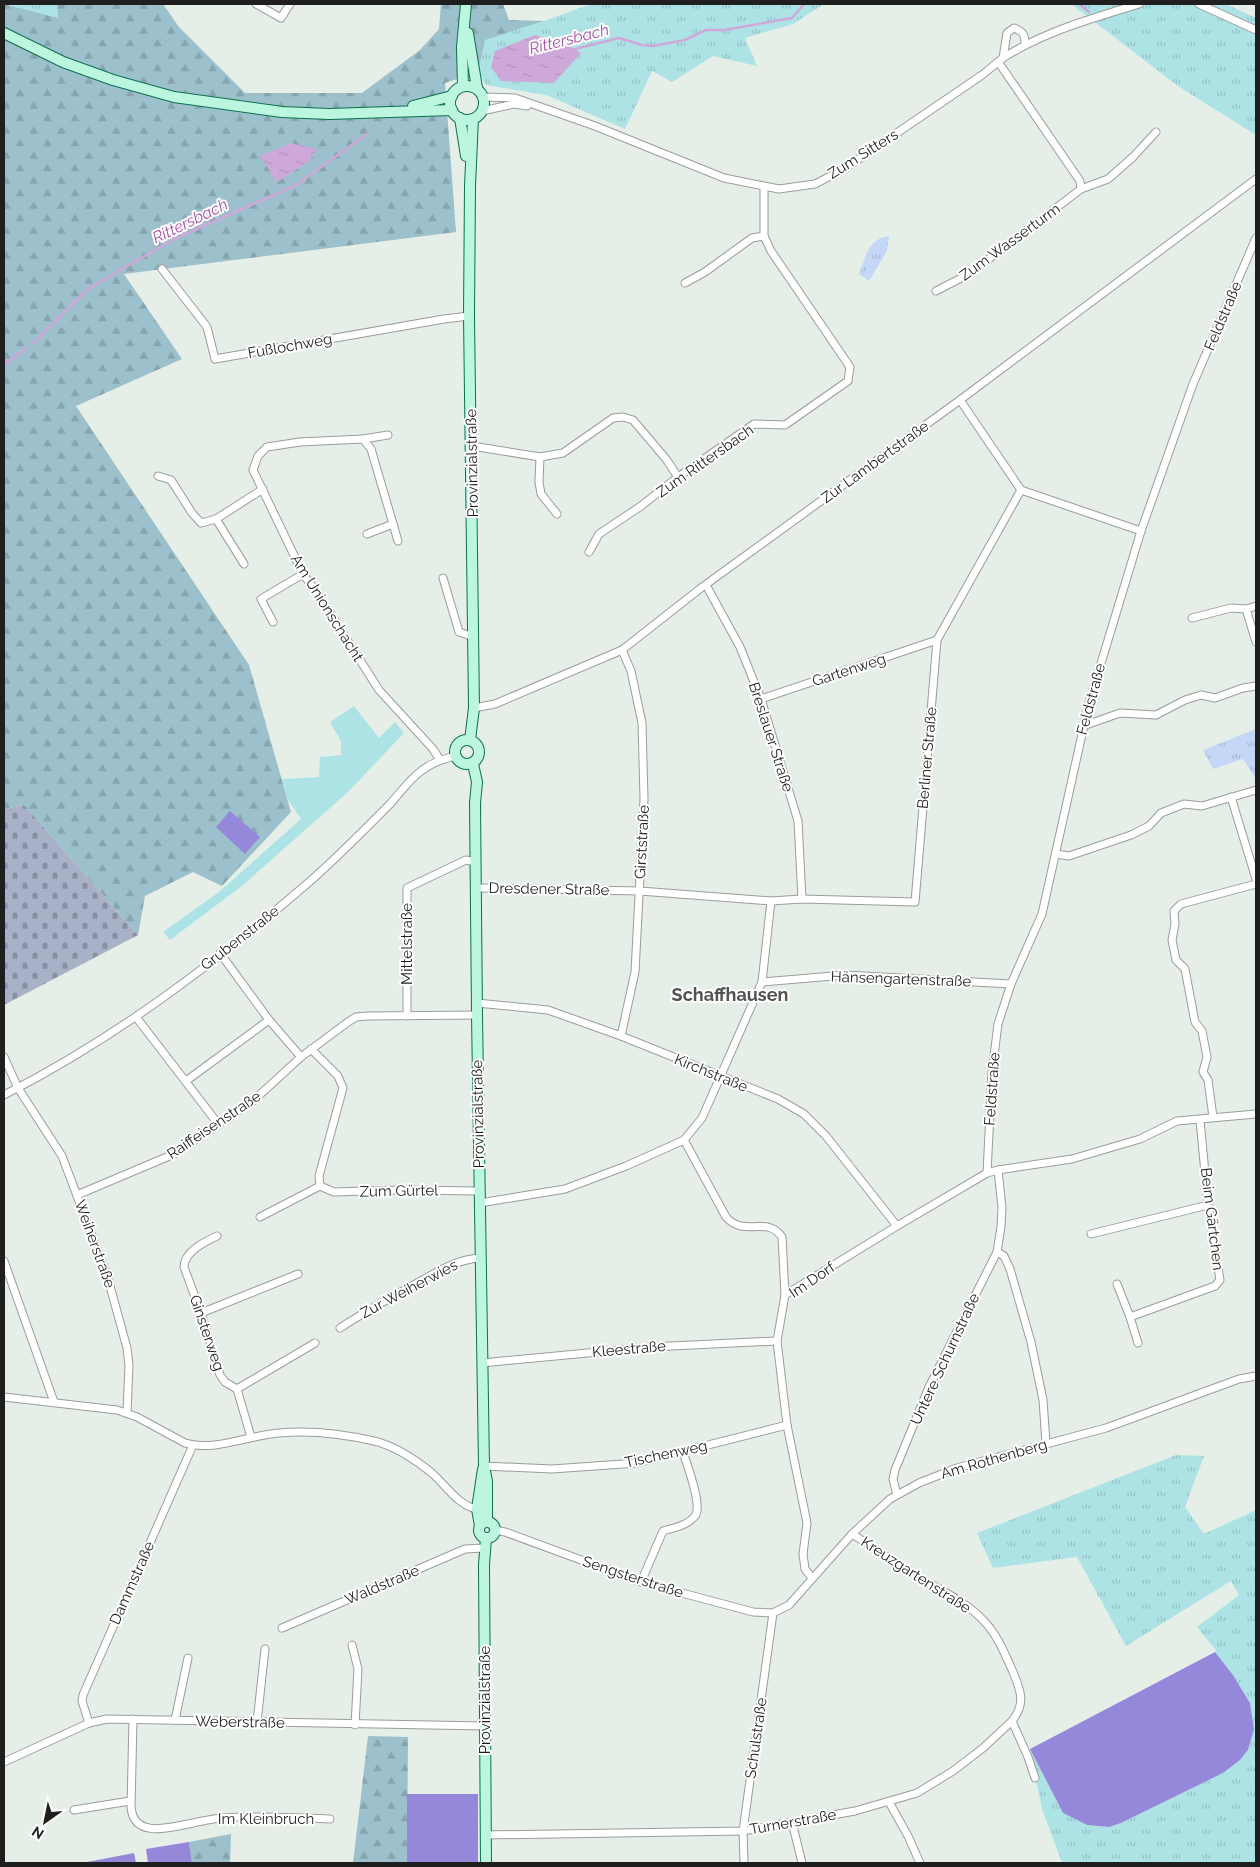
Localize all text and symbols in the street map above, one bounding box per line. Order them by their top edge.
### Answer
water label: Rittersbach [527,20,611,58]
street label: Zum Sitters [825,125,901,183]
water label: Rittersbach [149,195,231,247]
street label: Zum Wasserturm [956,199,1064,285]
street label: Feldstraße [1200,279,1246,353]
street label: Fußlochweg [246,330,334,362]
street label: Provinzialstraße [462,408,482,517]
street label: Zur Lambertstraße [818,417,932,507]
street label: Zum Rittersbach [653,421,757,501]
street label: Am Unionschacht [287,551,367,665]
street label: Gartenweg [810,650,888,690]
street label: Feldstraße [1073,661,1109,737]
street label: Breslauer Straße [745,680,797,794]
street label: Berliner Straße [914,706,940,810]
street label: Girststraße [631,804,653,880]
street label: Dresdener Straße [489,879,610,899]
street label: Grubenstraße [197,902,283,974]
street label: Mittelstraße [398,903,416,985]
street label: Hänsengartenstraße [830,968,972,990]
district label: Schaffhausen [672,984,788,1005]
street label: Kirchstraße [672,1050,751,1096]
street label: Feldstraße [980,1052,1004,1126]
street label: Provinzialstraße [468,1059,488,1168]
street label: Raiffeisenstraße [164,1087,264,1163]
street label: Beim Gärtchen [1197,1167,1227,1271]
street label: Zum Gürtel [360,1181,439,1201]
street label: Weiherstraße [71,1198,119,1291]
street label: Zur Weiherwies [357,1256,461,1322]
street label: Im Dorf [786,1258,839,1302]
street label: Untere Schurnstraße [907,1290,983,1428]
street label: Ginsterweg [186,1293,228,1373]
street label: Kleestraße [591,1337,667,1361]
street label: Am Rothenberg [939,1435,1049,1483]
street label: Tischenweg [623,1436,709,1472]
street label: Kreuzgartenstraße [858,1533,975,1617]
street label: Dammstraße [106,1538,158,1627]
street label: Sengsterstraße [580,1552,686,1602]
street label: Waldstraße [342,1561,422,1609]
street label: Provinzialstraße [476,1645,494,1754]
street label: Schulstraße [741,1696,771,1780]
street label: Weberstraße [195,1712,285,1732]
north arrow [20,1797,70,1847]
street label: Turnerstraße [748,1805,838,1838]
street label: Im Kleinbruch [218,1810,314,1828]
text: N [29,1823,47,1843]

